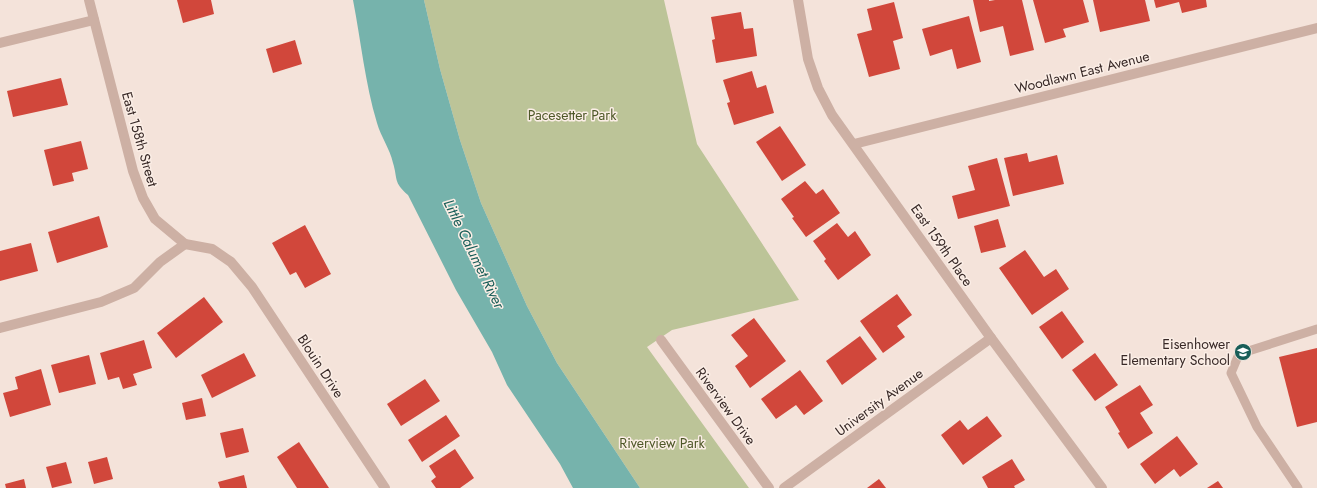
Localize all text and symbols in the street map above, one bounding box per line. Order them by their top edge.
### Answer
street label: Woodlawn East Avenue [1013,46,1151,98]
street label: East 158th Street [117,89,163,189]
park label: Pacesetter Park [528,105,617,125]
water label: Little Calumet River [438,196,510,313]
street label: East 159th Place [906,200,978,290]
street label: Blouin Drive [293,330,349,402]
place label: Eisenhower Elementary School [1120,334,1230,370]
school or university icon: Eisenhower Elementary School [1233,342,1253,362]
street label: Riverview Drive [691,363,761,449]
street label: University Avenue [831,363,927,441]
park label: Riverview Park [619,433,705,453]

